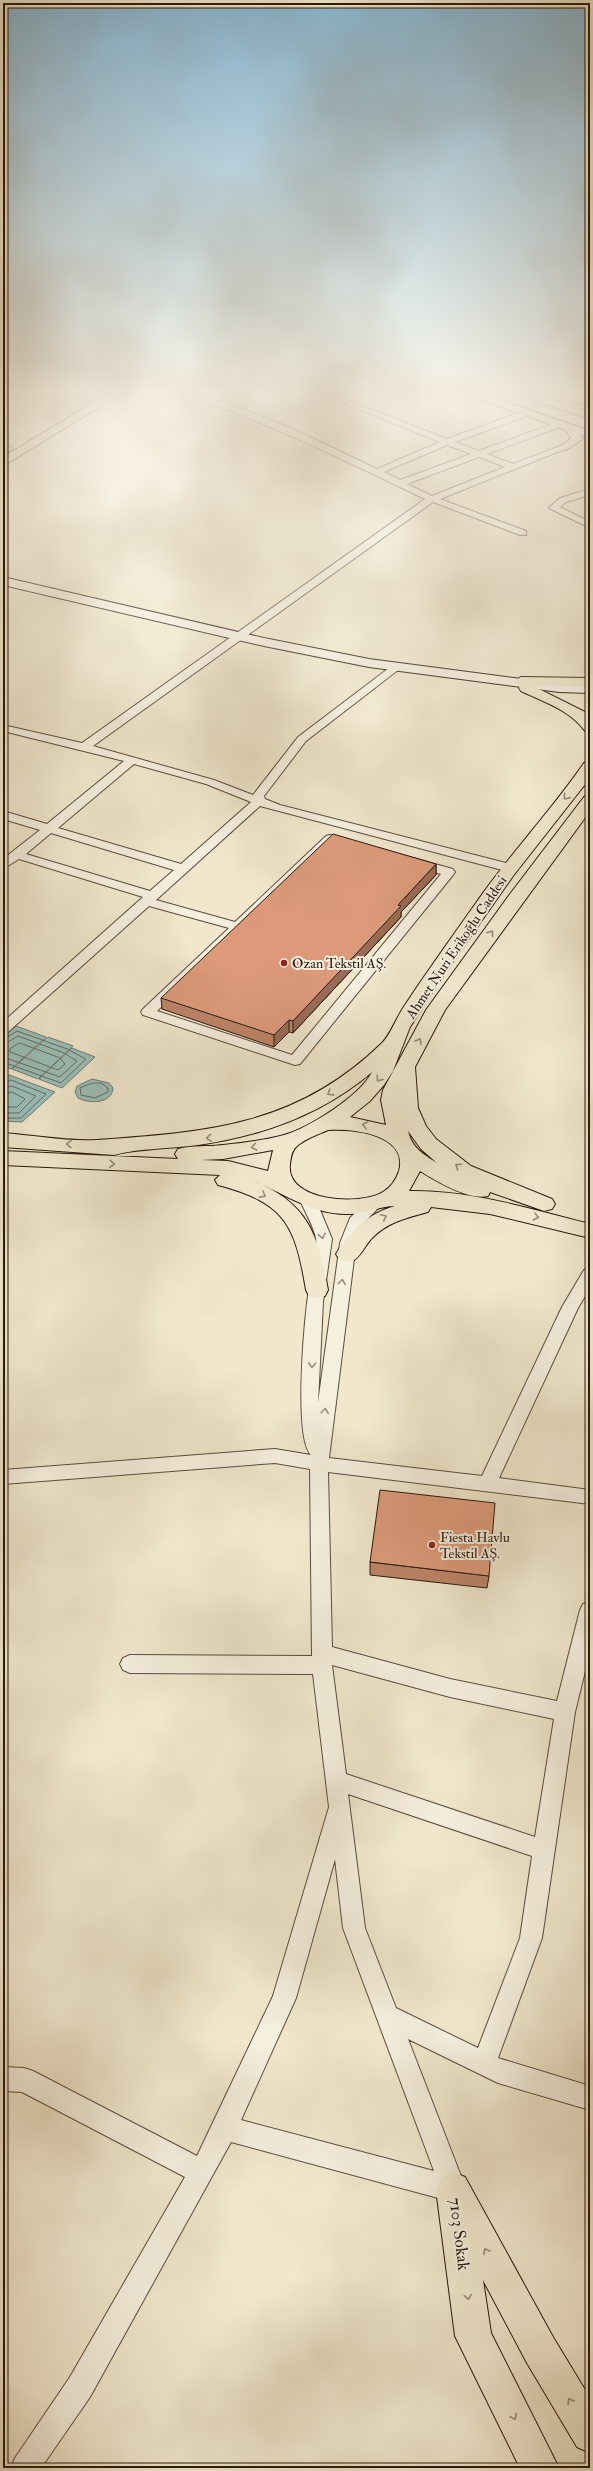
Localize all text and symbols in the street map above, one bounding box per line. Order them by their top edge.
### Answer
one-way arrow [564,793,571,800]
street label: Ahmet Nuri Erikoğlu Caddesi [402,872,511,1023]
one-way arrow [486,930,493,937]
place label: Ozan Tekstil AŞ. [292,955,386,972]
marker: Ozan Tekstil AŞ. [279,958,289,968]
one-way arrow [415,1038,422,1045]
one-way arrow [376,1075,384,1082]
one-way arrow [327,1089,334,1096]
one-way arrow [362,1122,368,1130]
one-way arrow [206,1133,212,1142]
one-way arrow [66,1140,72,1149]
one-way arrow [251,1142,257,1151]
one-way arrow [109,1159,115,1168]
one-way arrow [455,1164,462,1171]
one-way arrow [259,1190,266,1197]
one-way arrow [532,1213,539,1221]
one-way arrow [380,1214,388,1222]
one-way arrow [318,1233,326,1239]
one-way arrow [337,1279,346,1285]
one-way arrow [307,1362,316,1368]
one-way arrow [321,1408,330,1414]
place label: Fiesta Havlu Tekstil AŞ. [440,1529,510,1562]
marker: Fiesta Havlu Tekstil AŞ. [427,1540,437,1550]
street label: 7103 Sokak [445,2196,474,2272]
one-way arrow [484,2247,491,2255]
one-way arrow [463,2294,472,2300]
one-way arrow [568,2398,575,2405]
one-way arrow [509,2413,517,2420]

